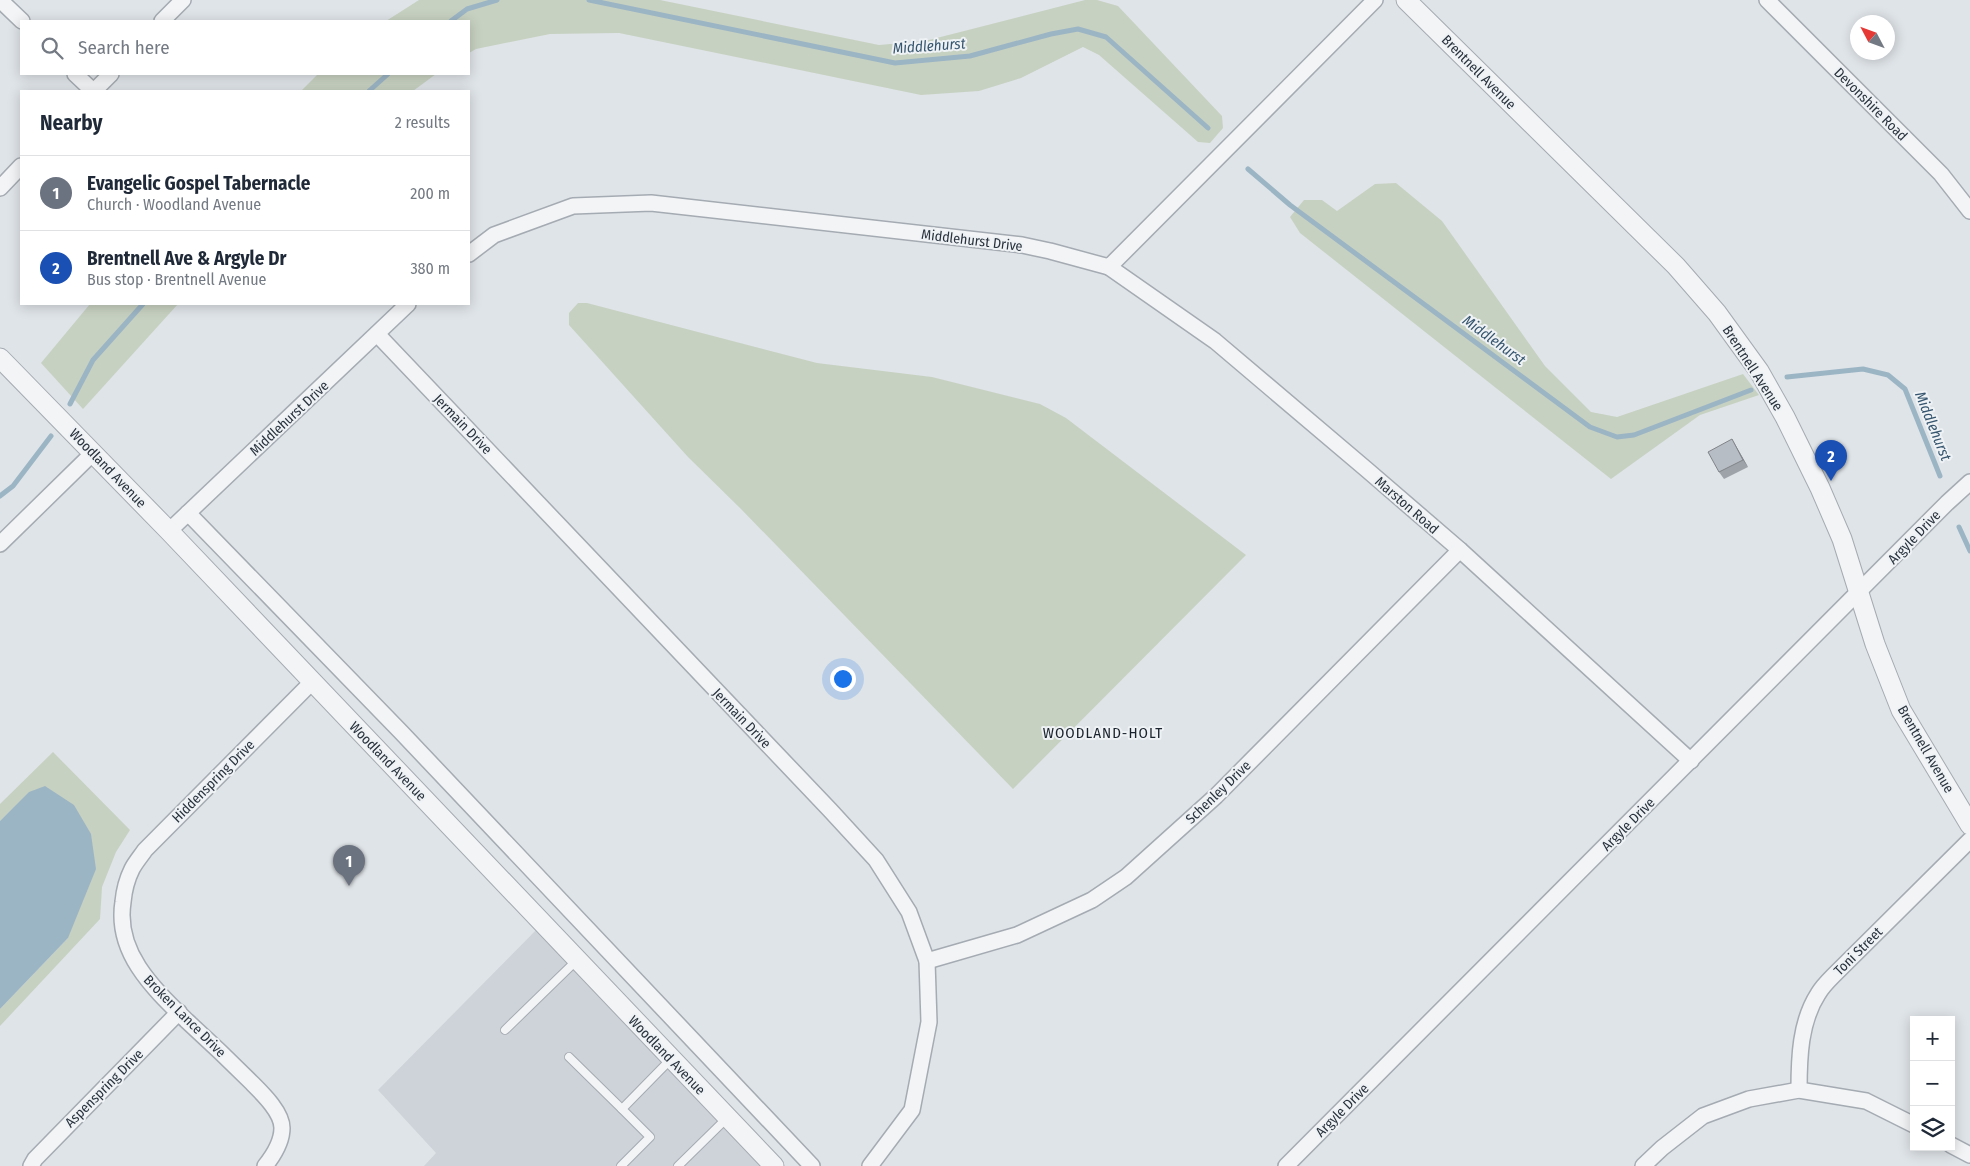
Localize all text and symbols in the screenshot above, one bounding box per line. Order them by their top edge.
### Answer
north arrow [1850,15,1895,60]
search box [20,20,470,75]
street label: Brentnell Avenue [1438,32,1519,113]
icon: search [38,34,66,62]
water label: Middlehurst [892,34,966,58]
text: Search here [78,36,170,59]
street label: Devonshire Road [1831,64,1911,144]
text: Nearby [40,110,102,136]
text: 2 results [395,113,450,132]
text: Evangelic Gospel Tabernacle [87,172,310,195]
text: 1 [53,184,59,203]
text: 200 m [410,184,450,203]
text: Church · Woodland Avenue [87,195,261,214]
street label: Middlehurst Drive [920,226,1024,255]
text: Brentnell Ave & Argyle Dr [87,247,287,270]
text: 2 [52,259,60,278]
text: 380 m [410,259,450,278]
text: Bus stop · Brentnell Avenue [87,270,266,289]
water label: Middlehurst [1459,311,1529,369]
street label: Brentnell Avenue [1719,323,1786,414]
street label: Middlehurst Drive [246,377,332,459]
water label: Middlehurst [1911,389,1955,463]
street label: Jermain Drive [430,391,496,458]
street label: Woodland Avenue [66,425,150,511]
pin: 2 [1815,440,1847,481]
street label: Marston Road [1371,473,1442,538]
street label: Argyle Drive [1885,507,1944,568]
your location [830,666,856,692]
street label: Jermain Drive [709,685,775,752]
street label: Brentnell Avenue [1894,703,1957,796]
street label: Woodland Avenue [346,718,430,804]
district label: WOODLAND-HOLT [1043,724,1163,742]
street label: Hiddenspring Drive [168,736,258,826]
street label: Schenley Drive [1182,757,1255,828]
street label: Argyle Drive [1598,794,1659,855]
pin: 1 [333,845,365,886]
street label: Toni Street [1831,923,1886,979]
street label: Broken Lance Drive [140,972,229,1061]
street label: Woodland Avenue [625,1012,709,1098]
map controls [1910,1016,1955,1151]
button: + [1910,1016,1955,1061]
street label: Aspenspring Drive [62,1046,147,1131]
button: − [1910,1061,1955,1106]
street label: Argyle Drive [1312,1080,1373,1141]
button: layers [1910,1106,1955,1151]

